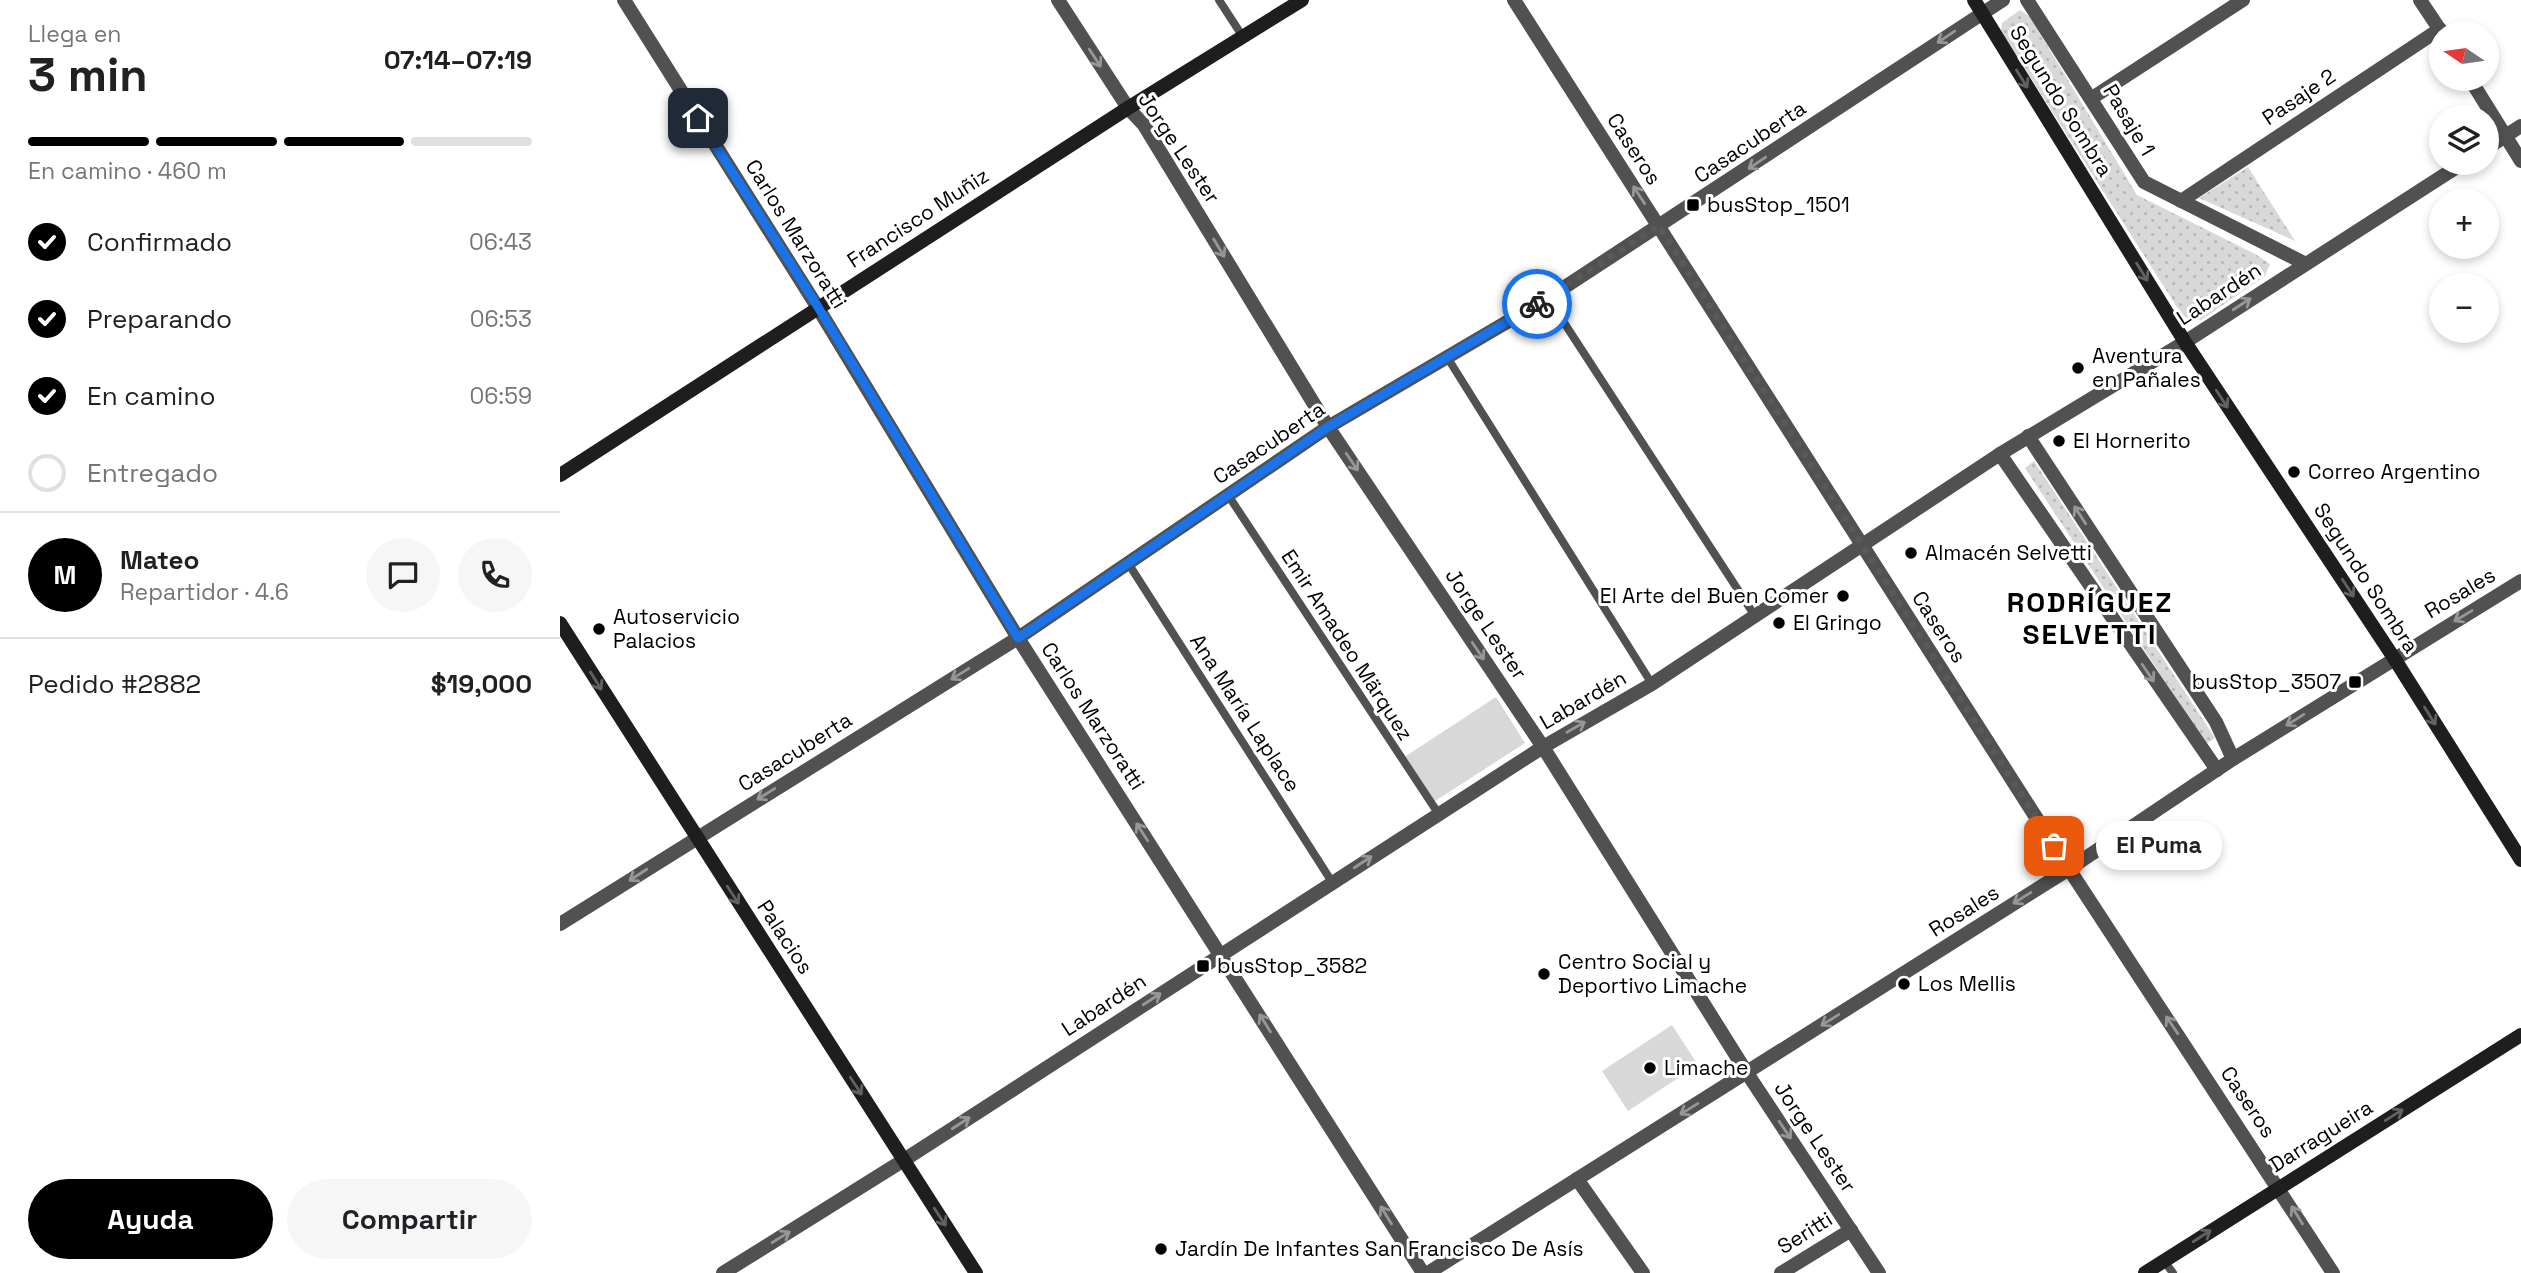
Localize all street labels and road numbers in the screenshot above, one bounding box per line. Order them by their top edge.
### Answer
street label: Segundo Sombra [2004,20,2119,181]
street label: Pasaje 2 [2257,62,2341,131]
street label: Pasaje 1 [2097,79,2161,161]
street label: Jorge Lester [1132,87,1226,208]
street label: Casacuberta [1689,94,1811,189]
street label: Caseros [1601,108,1668,190]
street label: Carlos Marzoratti [740,154,853,313]
street label: Francisco Muñiz [842,162,994,273]
street label: Labardén [2171,256,2266,331]
street label: Casacuberta [1208,395,1330,490]
street label: Segundo Sombra [2308,498,2425,658]
street label: Emir Amadeo Märquez [1275,544,1419,745]
street label: Rosales [2419,561,2500,624]
street label: Jorge Lester [1439,563,1533,684]
street label: Caseros [1906,586,1973,668]
street label: Ana María Laplace [1184,628,1307,797]
street label: Carlos Marzoratti [1036,637,1151,795]
street label: Labardén [1535,664,1631,735]
street label: Casacuberta [733,706,857,797]
street label: Rosales [1924,878,2004,943]
street label: Palacios [751,895,819,979]
street label: Labardén [1056,967,1151,1042]
street label: Caseros [2215,1061,2282,1143]
street label: Jorge Lester [1768,1076,1862,1197]
street label: Darragueira [2264,1093,2377,1178]
street label: Seritti [1772,1205,1837,1260]

